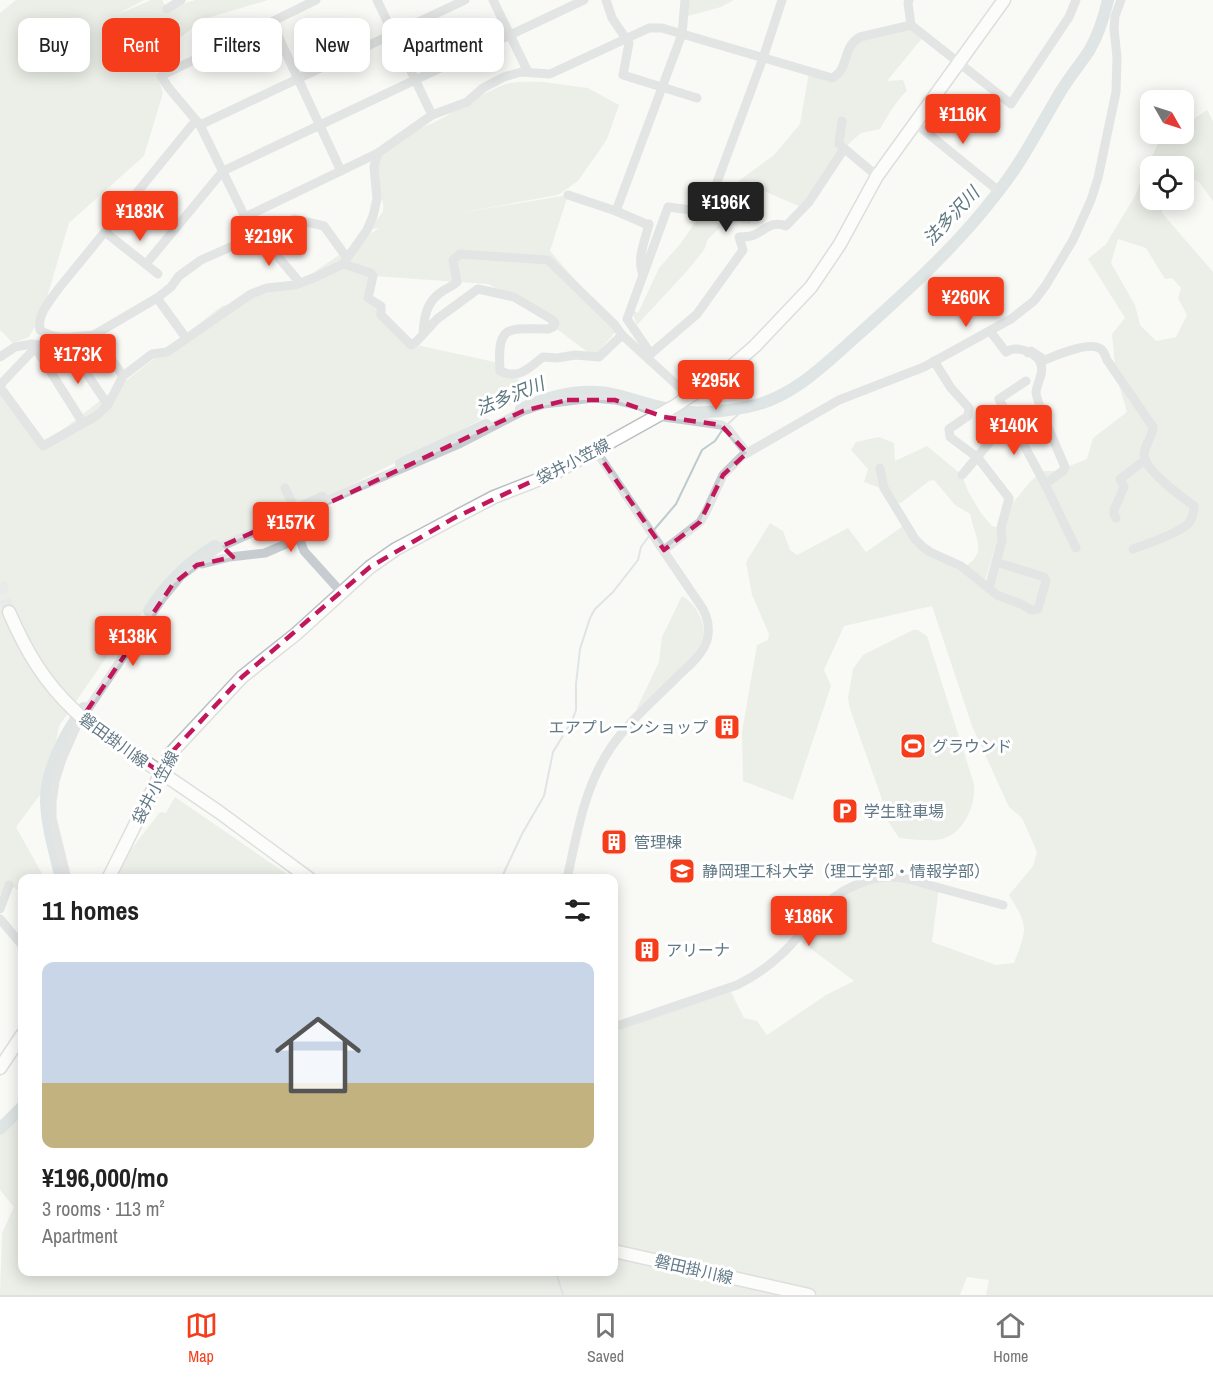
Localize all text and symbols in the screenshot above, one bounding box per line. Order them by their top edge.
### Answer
chip: Buy [18,18,90,72]
chip: Rent [102,18,180,72]
chip: Filters [192,18,282,72]
chip: New [294,18,370,72]
chip: Apartment [382,18,504,72]
north arrow [1140,90,1194,144]
map controls [1140,90,1194,210]
pin: ¥116K [921,94,1005,145]
text: ¥116K [939,100,987,127]
button: locate [1140,156,1194,210]
water label: 法多沢川 [917,180,986,251]
pin: ¥196K [684,182,768,233]
text: ¥196K [702,188,750,215]
pin: ¥183K [98,191,182,242]
text: ¥183K [116,197,164,224]
pin: ¥219K [227,216,311,267]
text: ¥219K [245,222,293,249]
pin: ¥260K [924,277,1008,328]
text: ¥260K [942,283,990,310]
pin: ¥173K [36,334,120,385]
text: ¥173K [54,340,102,367]
pin: ¥295K [674,360,758,411]
text: ¥295K [692,366,740,393]
water label: 法多沢川 [472,370,550,421]
pin: ¥140K [972,405,1056,456]
text: ¥140K [990,411,1038,438]
street label: 袋井小笠線 [532,433,614,489]
pin: ¥157K [249,502,333,553]
text: ¥157K [267,508,315,535]
pin: ¥138K [91,616,175,667]
text: ¥138K [109,622,157,649]
street label: 磐田掛川線 [75,708,153,772]
building icon: エアプレーンショップ [712,712,742,742]
place label: エアプレーンショップ [549,716,708,738]
sports icon: グラウンド [898,731,928,761]
place label: グラウンド [932,735,1012,757]
street label: 袋井小笠線 [127,747,183,827]
parking icon: 学生駐車場 [830,796,860,826]
place label: 学生駐車場 [864,800,944,822]
building icon: 管理棟 [599,827,629,857]
place label: 管理棟 [634,831,682,853]
school or university icon: 静岡理工科大学（理工学部・情報学部） [667,856,697,886]
place label: 静岡理工科大学（理工学部・情報学部） [702,860,990,882]
text: 11 homes [42,893,139,928]
icon: filters [561,894,594,927]
pin: ¥186K [767,896,851,947]
text: ¥186K [785,902,833,929]
building icon: アリーナ [632,935,662,965]
place label: アリーナ [666,939,730,961]
icon: home [264,1001,372,1109]
text: ¥196,000/mo [42,1160,169,1195]
text: 3 rooms · 113 m² [42,1195,165,1222]
text: Apartment [42,1222,118,1249]
street label: 磐田掛川線 [653,1249,735,1289]
tab: Map [185,1309,218,1367]
tab: Saved [587,1309,624,1367]
tab: Home [993,1309,1028,1367]

